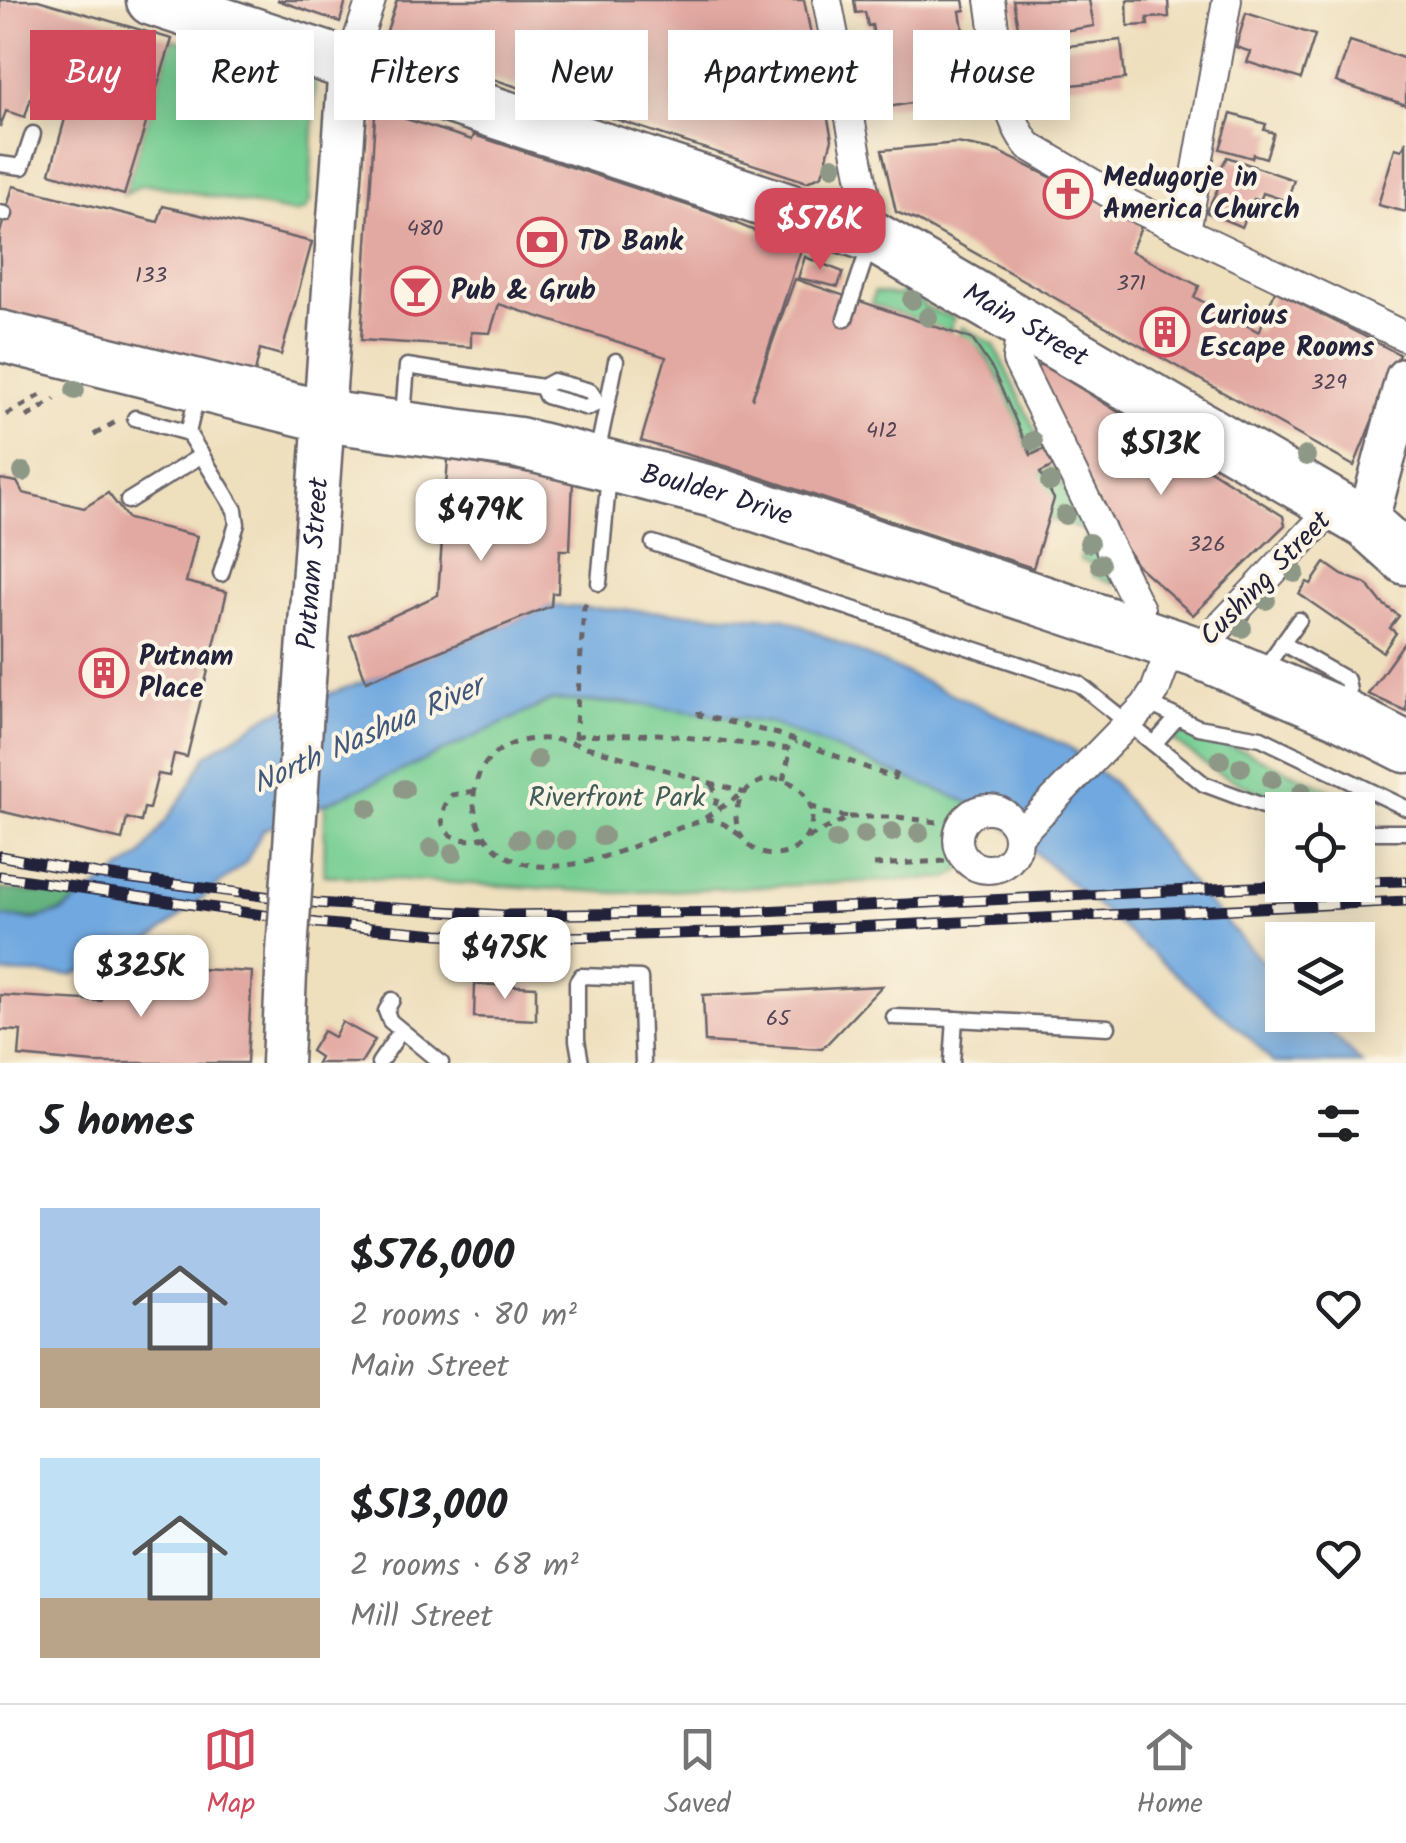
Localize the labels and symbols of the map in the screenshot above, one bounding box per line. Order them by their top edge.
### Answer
place label: Medugorje in America Church [1103,156,1300,233]
church icon: Medugorje in America Church [1042,168,1094,220]
pin: $576K [750,188,890,273]
house number: 480 [407,212,443,247]
bank icon: TD Bank [516,216,568,268]
place label: TD Bank [577,220,684,265]
house number: 133 [135,259,167,294]
bar icon: Pub & Grub [390,265,442,317]
house number: 371 [1116,267,1146,302]
place label: Pub & Grub [451,269,596,314]
street label: Main Street [954,271,1098,380]
place label: Curious Escape Rooms [1200,294,1374,371]
building icon: Curious Escape Rooms [1139,306,1191,358]
house number: 329 [1311,366,1347,401]
pin: $513K [1091,413,1231,498]
house number: 412 [866,414,898,449]
street label: Boulder Drive [636,452,799,539]
street label: Putnam Street [285,475,342,651]
pin: $479K [411,479,551,564]
street label: Cushing Street [1189,500,1344,657]
house number: 326 [1188,528,1226,563]
place label: Putnam Place [139,635,233,712]
building icon: Putnam Place [78,647,130,699]
water label: North Nashua River [245,661,497,808]
park label: Riverfront Park [529,776,706,821]
pin: $475K [435,917,575,1002]
pin: $325K [71,935,211,1020]
house number: 65 [766,1002,791,1037]

